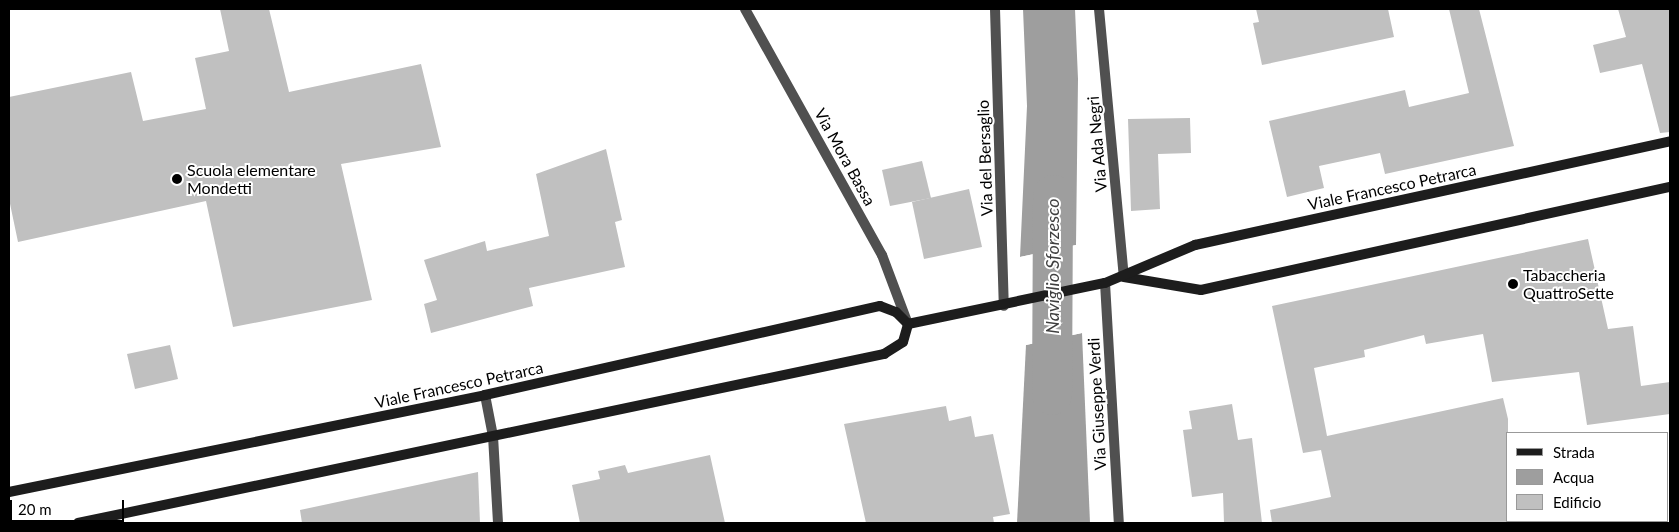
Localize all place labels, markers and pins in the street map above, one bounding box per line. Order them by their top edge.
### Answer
place label: Scuola elementare Mondetti [187,160,316,198]
marker: Scuola elementare Mondetti [171,173,183,185]
place label: Tabaccheria QuattroSette [1523,265,1614,303]
marker: Tabaccheria QuattroSette [1507,278,1519,290]

